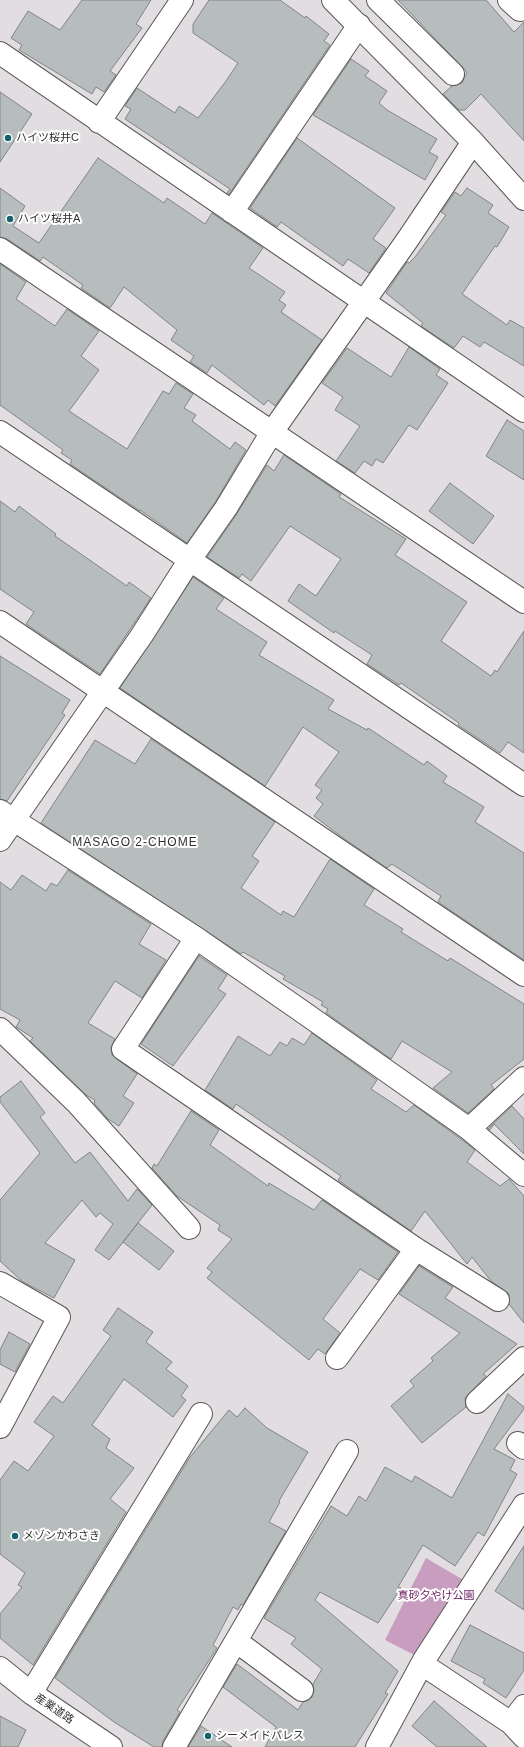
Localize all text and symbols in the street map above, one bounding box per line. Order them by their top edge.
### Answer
place label: ハイツ桜井C [16,131,79,145]
marker: ハイツ桜井C [3,133,13,143]
place label: ハイツ桜井A [18,212,80,226]
marker: ハイツ桜井A [5,214,15,224]
district label: MASAGO 2-CHOME [72,836,198,850]
place label: メゾンかわさき [23,1529,100,1543]
marker: メゾンかわさき [10,1531,20,1541]
park label: 真砂夕やけ公園 [398,1589,474,1603]
street label: 産業道路 [32,1691,76,1727]
place label: シーメイドパレス [216,1729,304,1743]
marker: シーメイドパレス [203,1731,213,1741]

